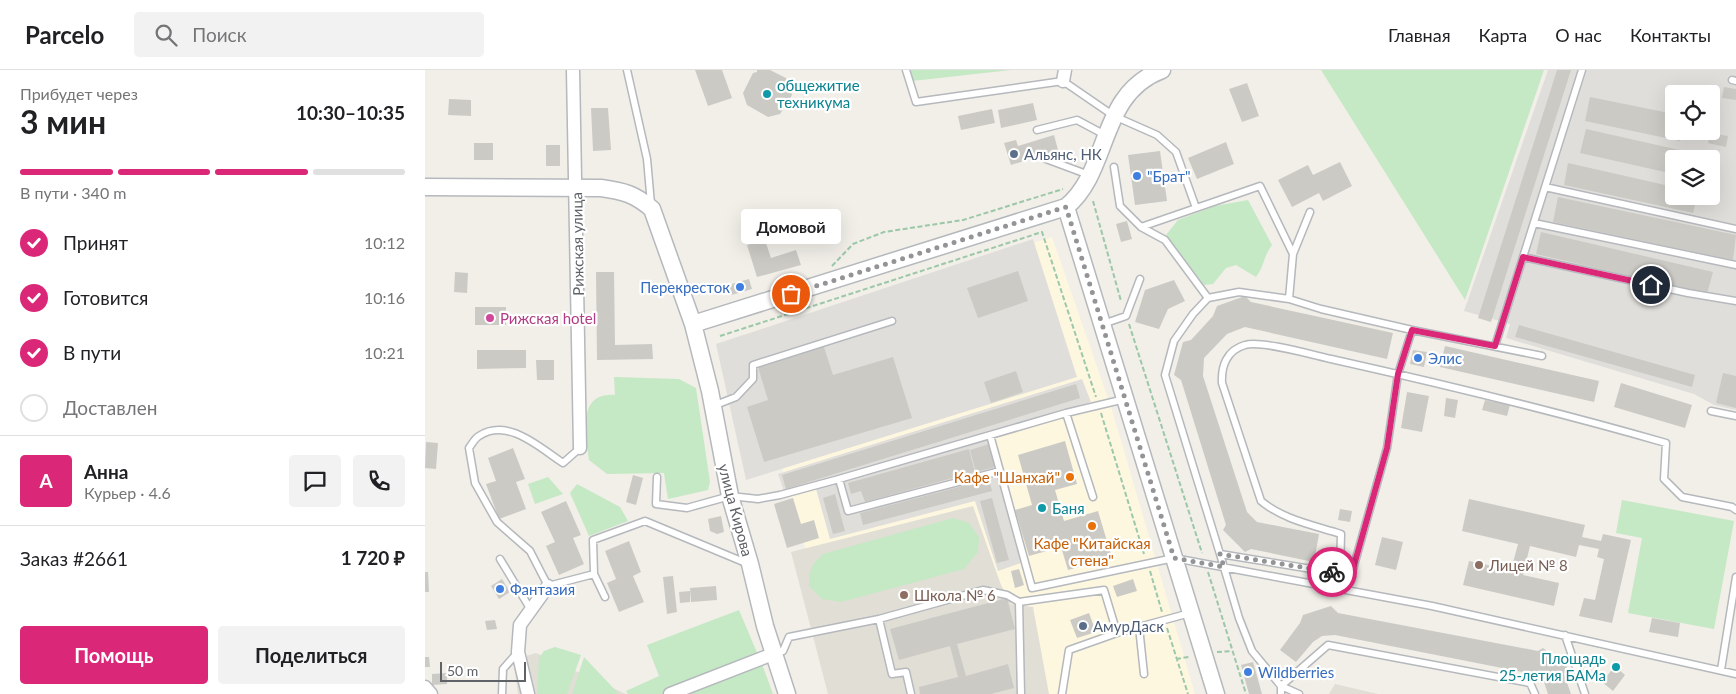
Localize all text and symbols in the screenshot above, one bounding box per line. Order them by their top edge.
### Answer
search box [134,12,484,57]
text: Parcelo [25,20,104,49]
icon: search [152,21,180,49]
text: Поиск [192,23,247,46]
text: Главная [1388,24,1451,46]
text: Карта [1479,24,1527,46]
text: О нас [1555,24,1602,46]
text: Контакты [1630,24,1711,46]
place label: общежитие техникума [777,76,860,111]
text: Прибудет через [20,84,138,103]
map controls [1665,85,1720,205]
button: locate [1665,85,1720,140]
marker: общежитие техникума [761,88,773,100]
text: 10:30–10:35 [296,101,405,124]
text: 3 мин [20,102,106,141]
place label: Альянс, НК [1024,145,1102,163]
marker: Альянс, НК [1008,148,1020,160]
button: layers [1665,150,1720,205]
place label: "Брат" [1147,167,1191,185]
marker: "Брат" [1131,170,1143,182]
text: В пути · 340 m [20,183,126,202]
street label: Рижская улица [567,192,587,296]
callout: Домовой [741,209,841,244]
text: Домовой [757,217,825,236]
icon: check [20,229,48,257]
text: Принят [63,231,128,254]
text: 10:12 [364,233,405,252]
pin [1630,264,1672,306]
icon: home [1637,271,1665,299]
pin [770,273,812,315]
place label: Перекресток [640,278,730,296]
icon: bag [777,280,805,308]
marker: Перекресток [734,281,746,293]
icon: check [20,284,48,312]
text: Готовится [63,286,148,309]
text: 10:16 [364,288,405,307]
place label: Рижская hotel [500,309,596,327]
marker: Рижская hotel [484,312,496,324]
icon: check [20,339,48,367]
text: В пути [63,341,121,364]
text: 10:21 [364,343,405,362]
place label: Элис [1428,349,1462,367]
marker: Элис [1412,352,1424,364]
text: Доставлен [63,396,157,419]
button: chat [289,455,341,507]
button: phone [353,455,405,507]
text: Анна [84,460,128,483]
street label: улица Кирова [715,462,757,558]
place label: Кафе "Шанхай" [954,468,1060,486]
text: А [39,469,53,492]
marker: Кафе "Шанхай" [1064,471,1076,483]
text: Курьер · 4.6 [84,483,171,502]
place label: Баня [1052,499,1085,517]
marker: Баня [1036,502,1048,514]
marker: Кафе "Китайская стена" [1086,520,1098,532]
place label: Кафе "Китайская стена" [1033,534,1151,569]
text: 1 720 ₽ [341,546,405,569]
text: Заказ #2661 [20,547,128,570]
courier [1307,547,1357,597]
place label: Лицей № 8 [1488,556,1568,574]
icon: bike [1318,558,1346,586]
marker: Лицей № 8 [1473,559,1485,571]
place label: Фантазия [510,580,575,598]
marker: Фантазия [494,583,506,595]
place label: Школа № 6 [914,586,996,604]
marker: Школа № 6 [898,589,910,601]
place label: АмурДаск [1093,617,1164,635]
marker: АмурДаск [1077,620,1089,632]
button: Помощь [20,626,208,684]
button: Поделиться [218,626,405,684]
place label: Площадь 25-летия БАМа [1499,649,1606,684]
scale bar [440,659,526,682]
marker: Площадь 25-летия БАМа [1610,661,1622,673]
text: 50 m [447,662,478,679]
place label: Wildberries [1258,663,1334,681]
marker: Wildberries [1242,666,1254,678]

